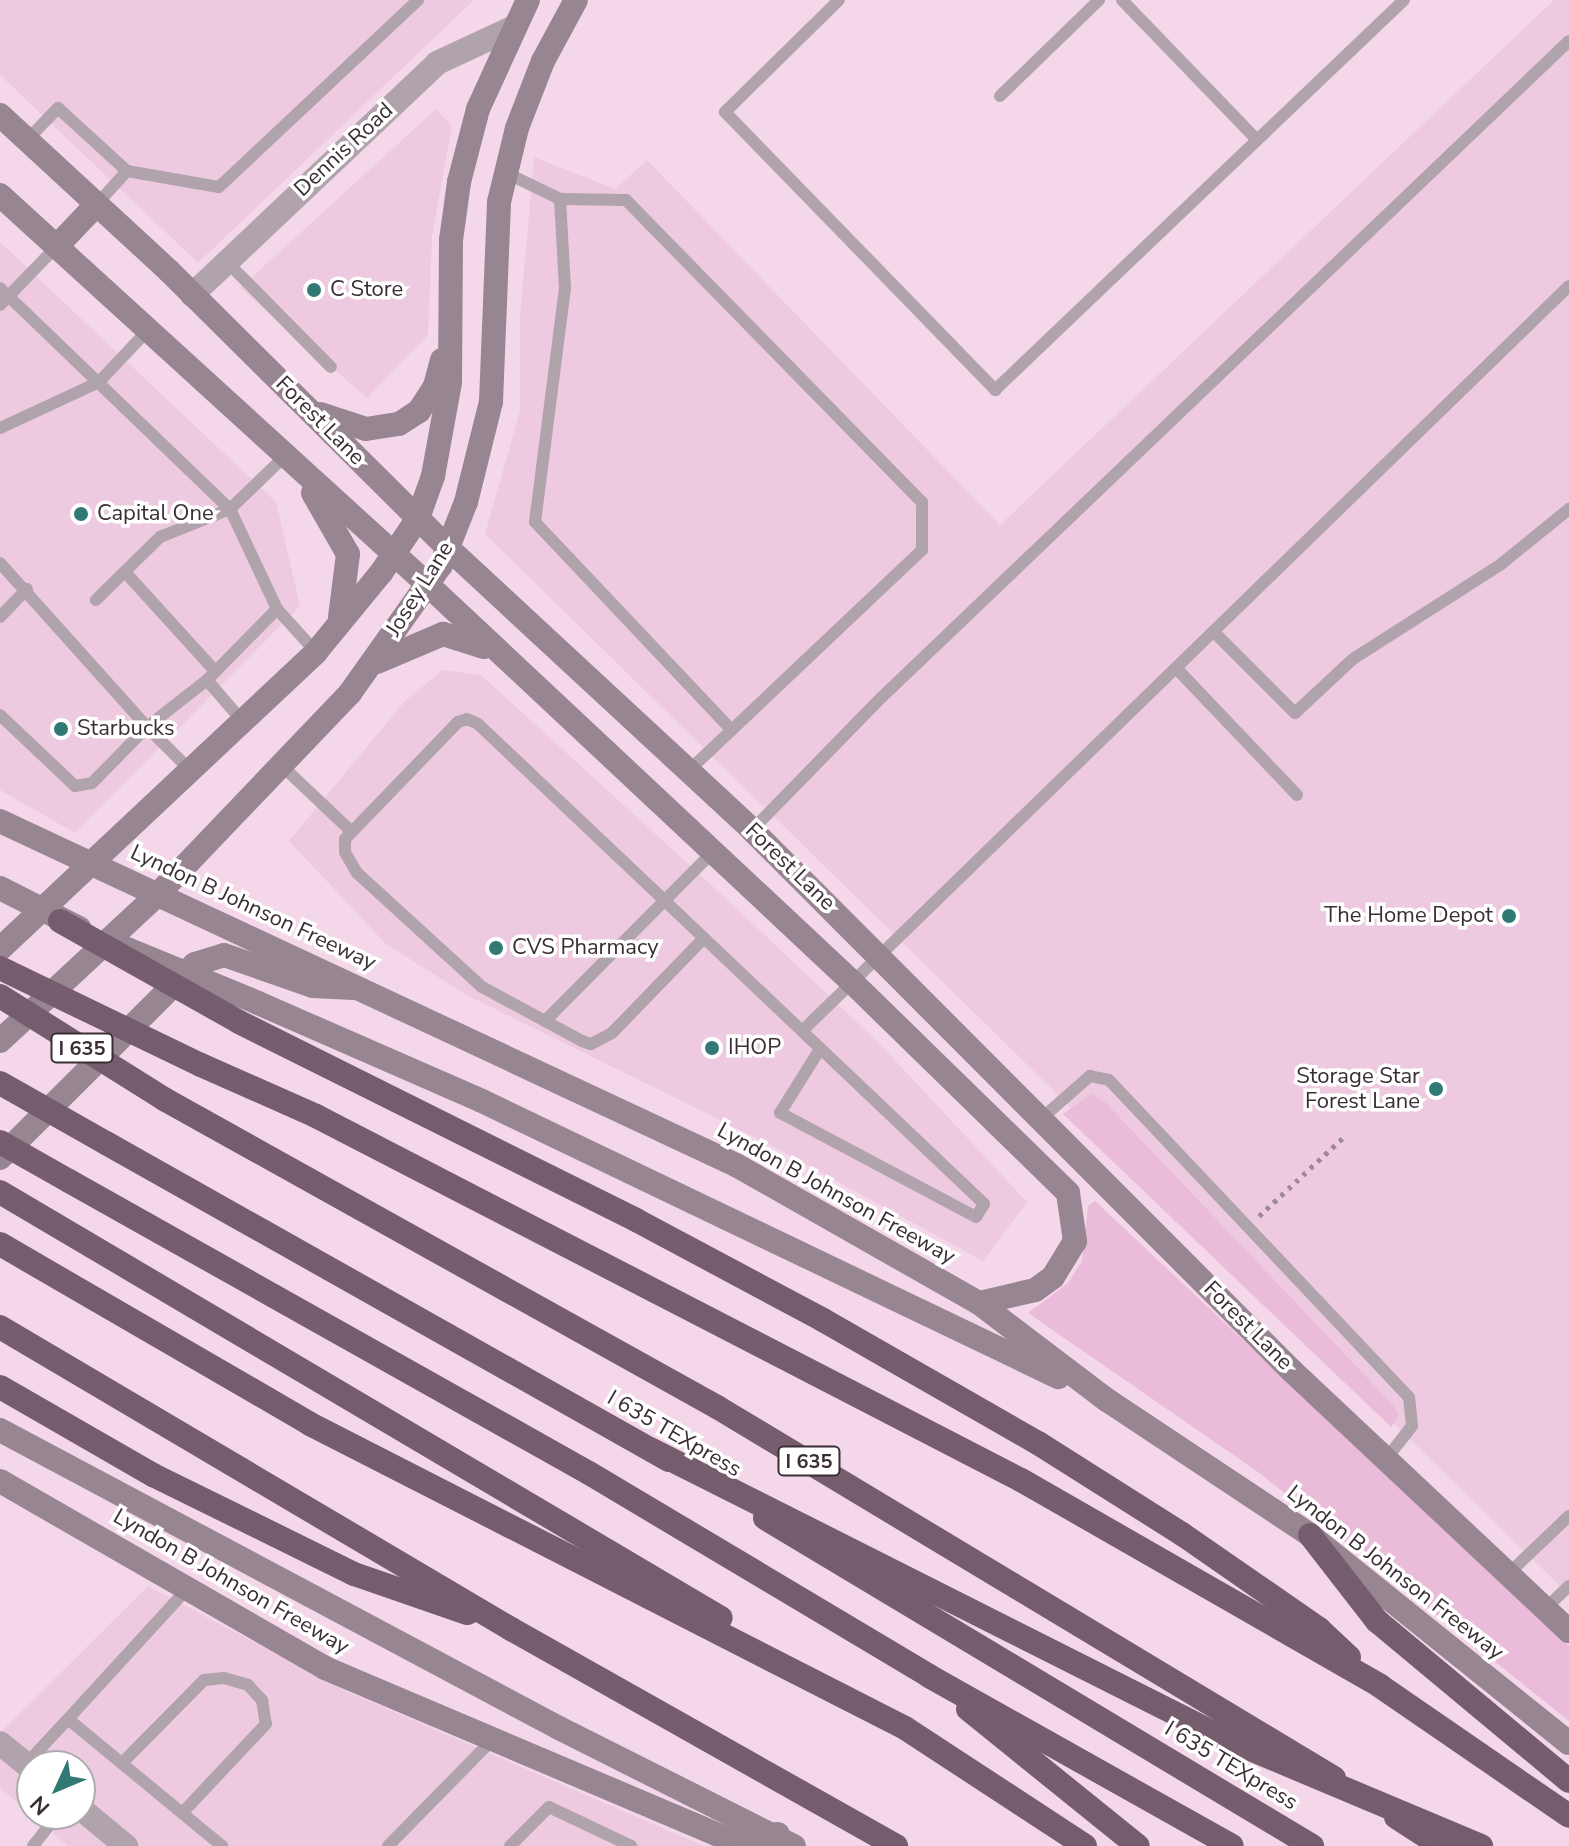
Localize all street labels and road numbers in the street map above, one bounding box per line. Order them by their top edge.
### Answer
street label: Dennis Road [289,98,399,202]
street label: Forest Lane [270,371,370,471]
street label: Josey Lane [381,537,459,641]
street label: Forest Lane [739,818,841,916]
street label: Lyndon B Johnson Freeway [126,839,380,977]
road number: I 635 [50,1032,114,1064]
street label: Lyndon B Johnson Freeway [712,1118,960,1270]
street label: Forest Lane [1198,1276,1298,1376]
street label: I 635 TEXpress [602,1385,746,1483]
road number: I 635 [777,1445,841,1477]
street label: Lyndon B Johnson Freeway [1281,1480,1509,1666]
street label: Lyndon B Johnson Freeway [108,1504,354,1660]
street label: I 635 TEXpress [1160,1716,1302,1816]

